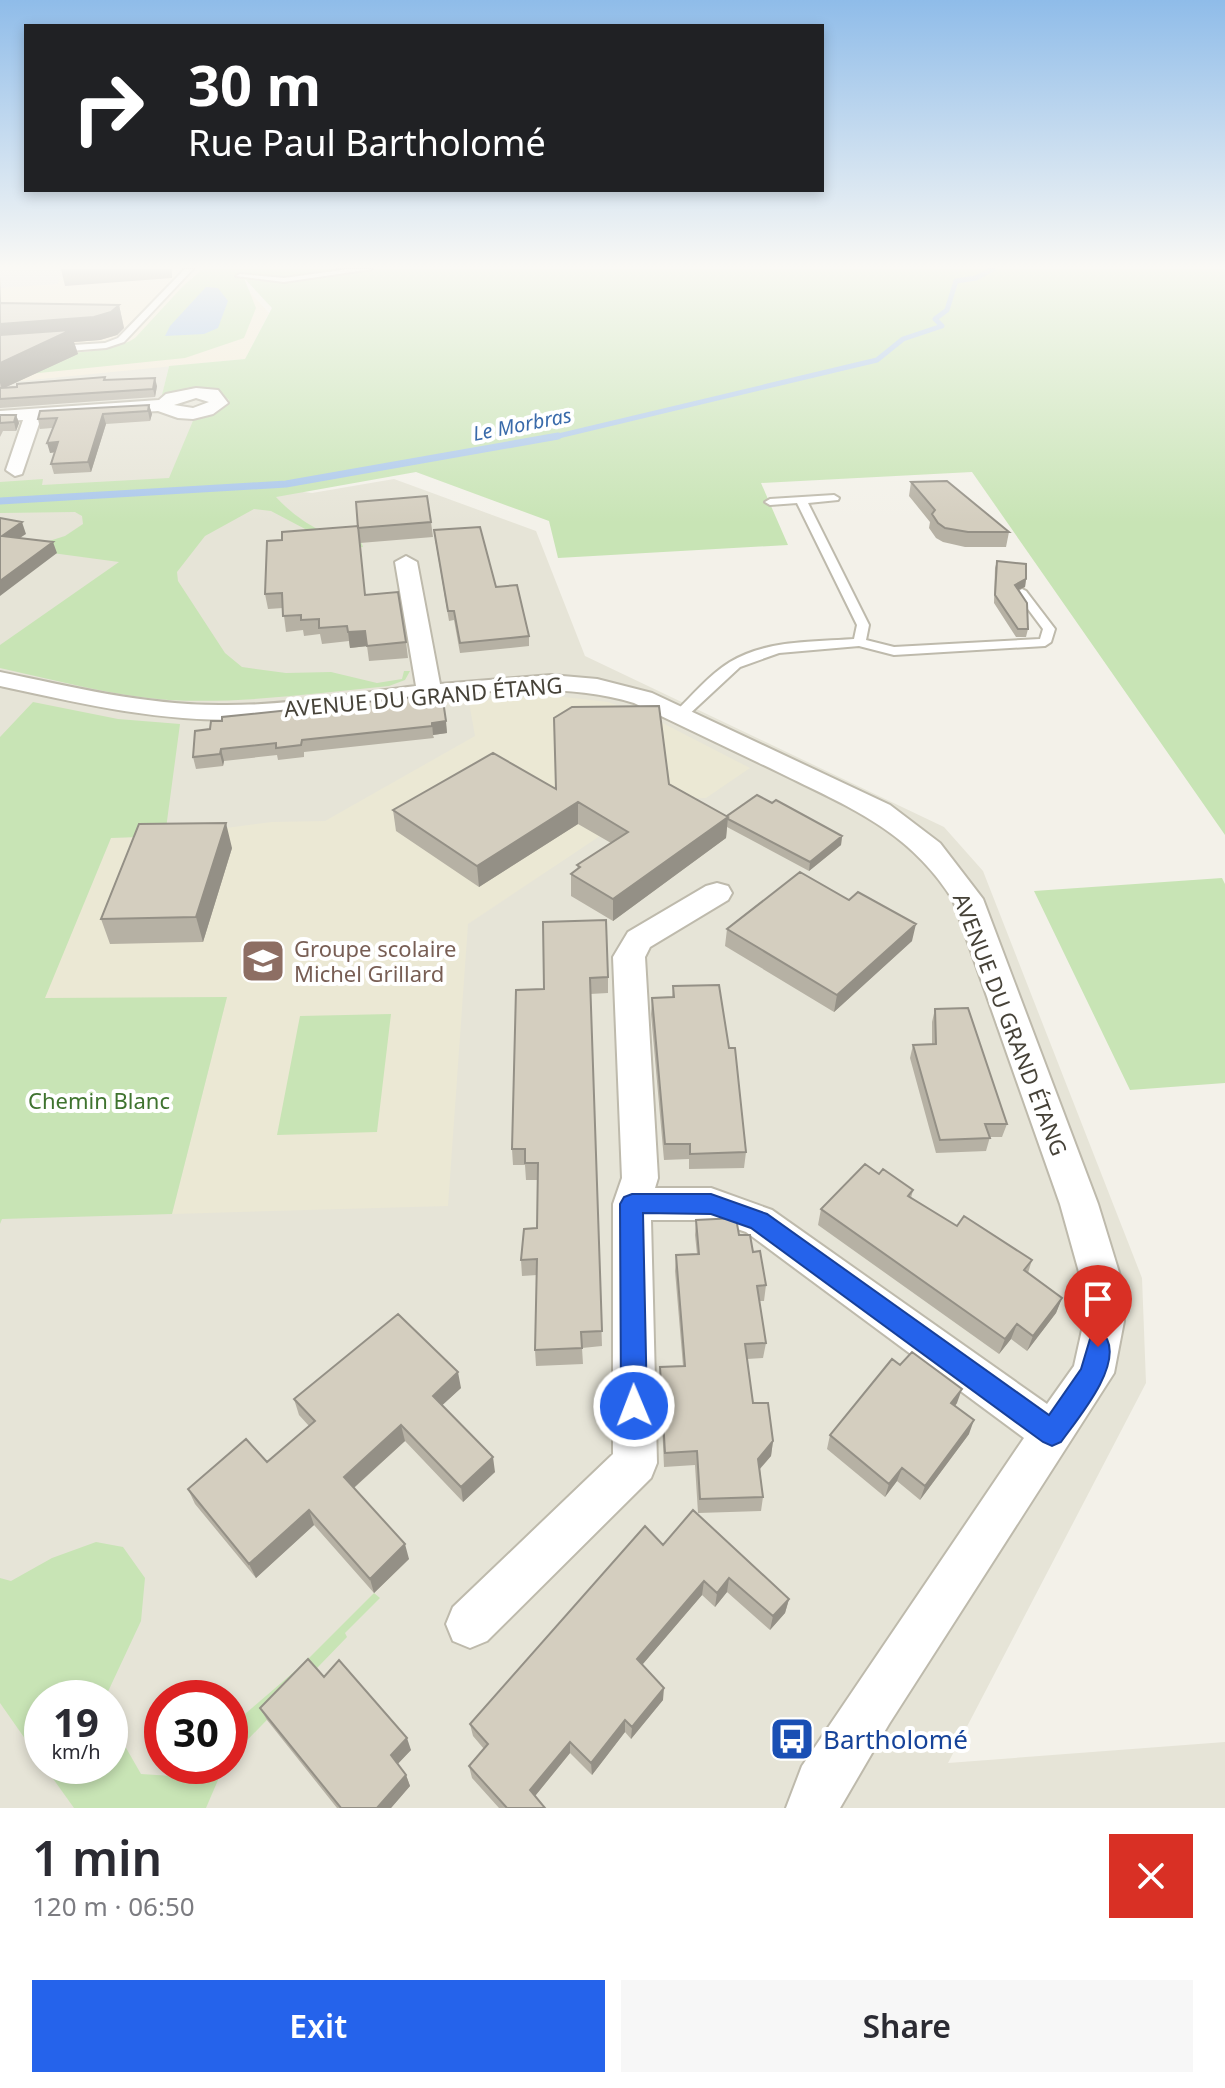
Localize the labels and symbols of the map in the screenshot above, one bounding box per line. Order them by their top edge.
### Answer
water label: Le Morbras [470,401,574,447]
street label: AVENUE DU GRAND ÉTANG [283,669,563,723]
street label: AVENUE DU GRAND ÉTANG [947,888,1075,1160]
place label: Groupe scolaire Michel Grillard [294,933,456,988]
school or university icon: Groupe scolaire Michel Grillard [239,937,287,985]
park label: Chemin Blanc [28,1085,170,1115]
pin [1064,1265,1132,1347]
position arrow [592,1364,676,1448]
speed limit sign: 30 [144,1680,248,1784]
bus stop icon: Bartholomé [768,1715,816,1763]
place label: Bartholomé [823,1721,968,1757]

